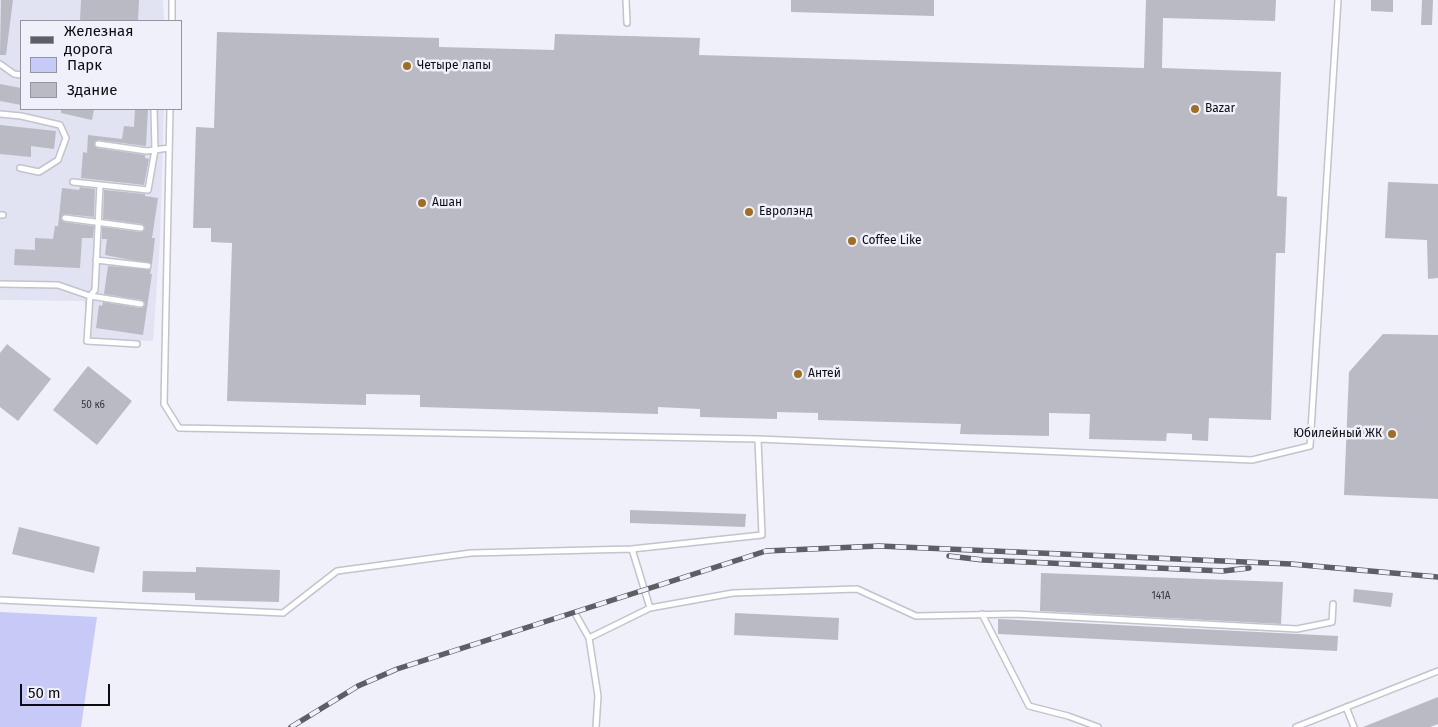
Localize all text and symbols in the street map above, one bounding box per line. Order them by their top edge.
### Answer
legend [20,20,182,110]
text: Железная дорога [64,22,133,58]
text: Парк [67,56,102,74]
place label: Четыре лапы [417,59,491,73]
marker: Четыре лапы [401,60,413,72]
text: Здание [67,81,117,99]
place label: Bazar [1205,102,1235,116]
marker: Bazar [1189,103,1201,115]
place label: Ашан [432,196,462,210]
marker: Ашан [416,197,428,209]
place label: Евролэнд [759,205,813,219]
marker: Евролэнд [743,206,755,218]
place label: Coffee Like [862,234,922,248]
marker: Coffee Like [846,235,858,247]
place label: Антей [808,367,841,381]
marker: Антей [792,368,804,380]
house number: 50 к6 [81,399,105,411]
place label: Юбилейный ЖК [1293,427,1382,441]
marker: Юбилейный ЖК [1386,428,1398,440]
house number: 141А [1151,590,1171,602]
scale bar [22,674,112,706]
text: 50 m [28,684,61,702]

